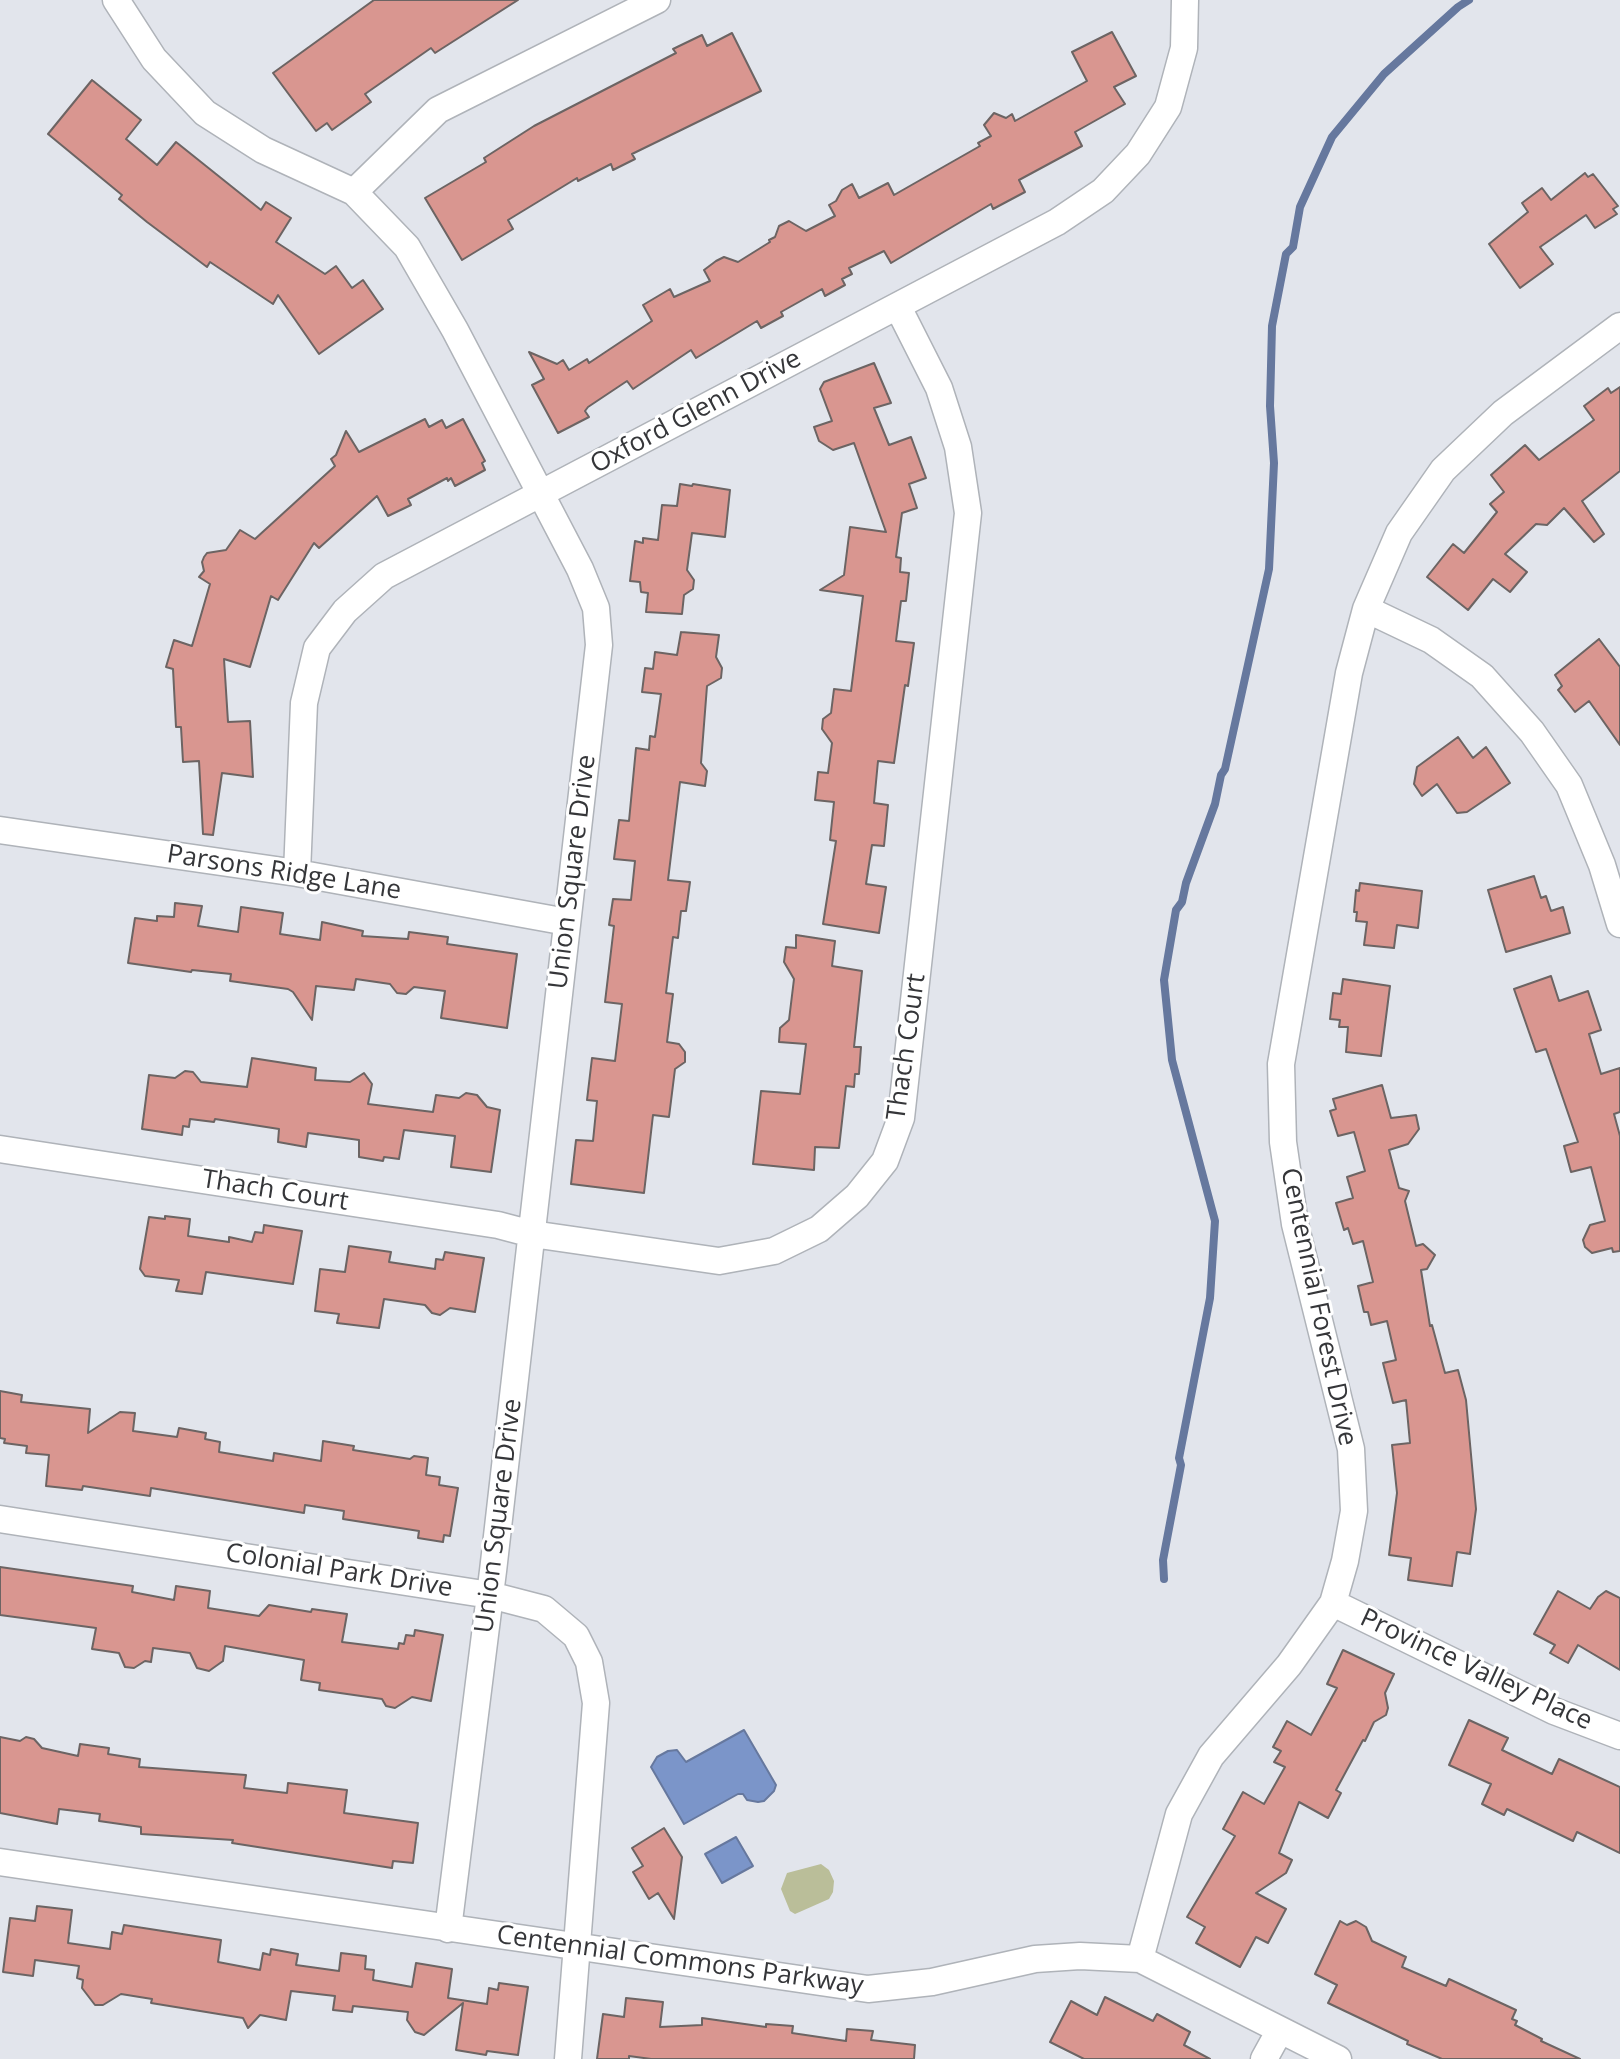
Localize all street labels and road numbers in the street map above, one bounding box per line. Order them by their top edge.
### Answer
street label: Oxford Glenn Drive [585,343,807,481]
street label: Union Square Drive [543,753,603,991]
street label: Parsons Ridge Lane [165,839,403,907]
street label: Thach Court [881,972,933,1122]
street label: Thach Court [200,1164,350,1218]
street label: Centennial Forest Drive [1273,1165,1363,1449]
street label: Union Square Drive [469,1397,529,1635]
street label: Colonial Park Drive [223,1538,455,1604]
street label: Province Valley Place [1355,1603,1597,1737]
street label: Centennial Commons Parkway [495,1920,865,2002]

